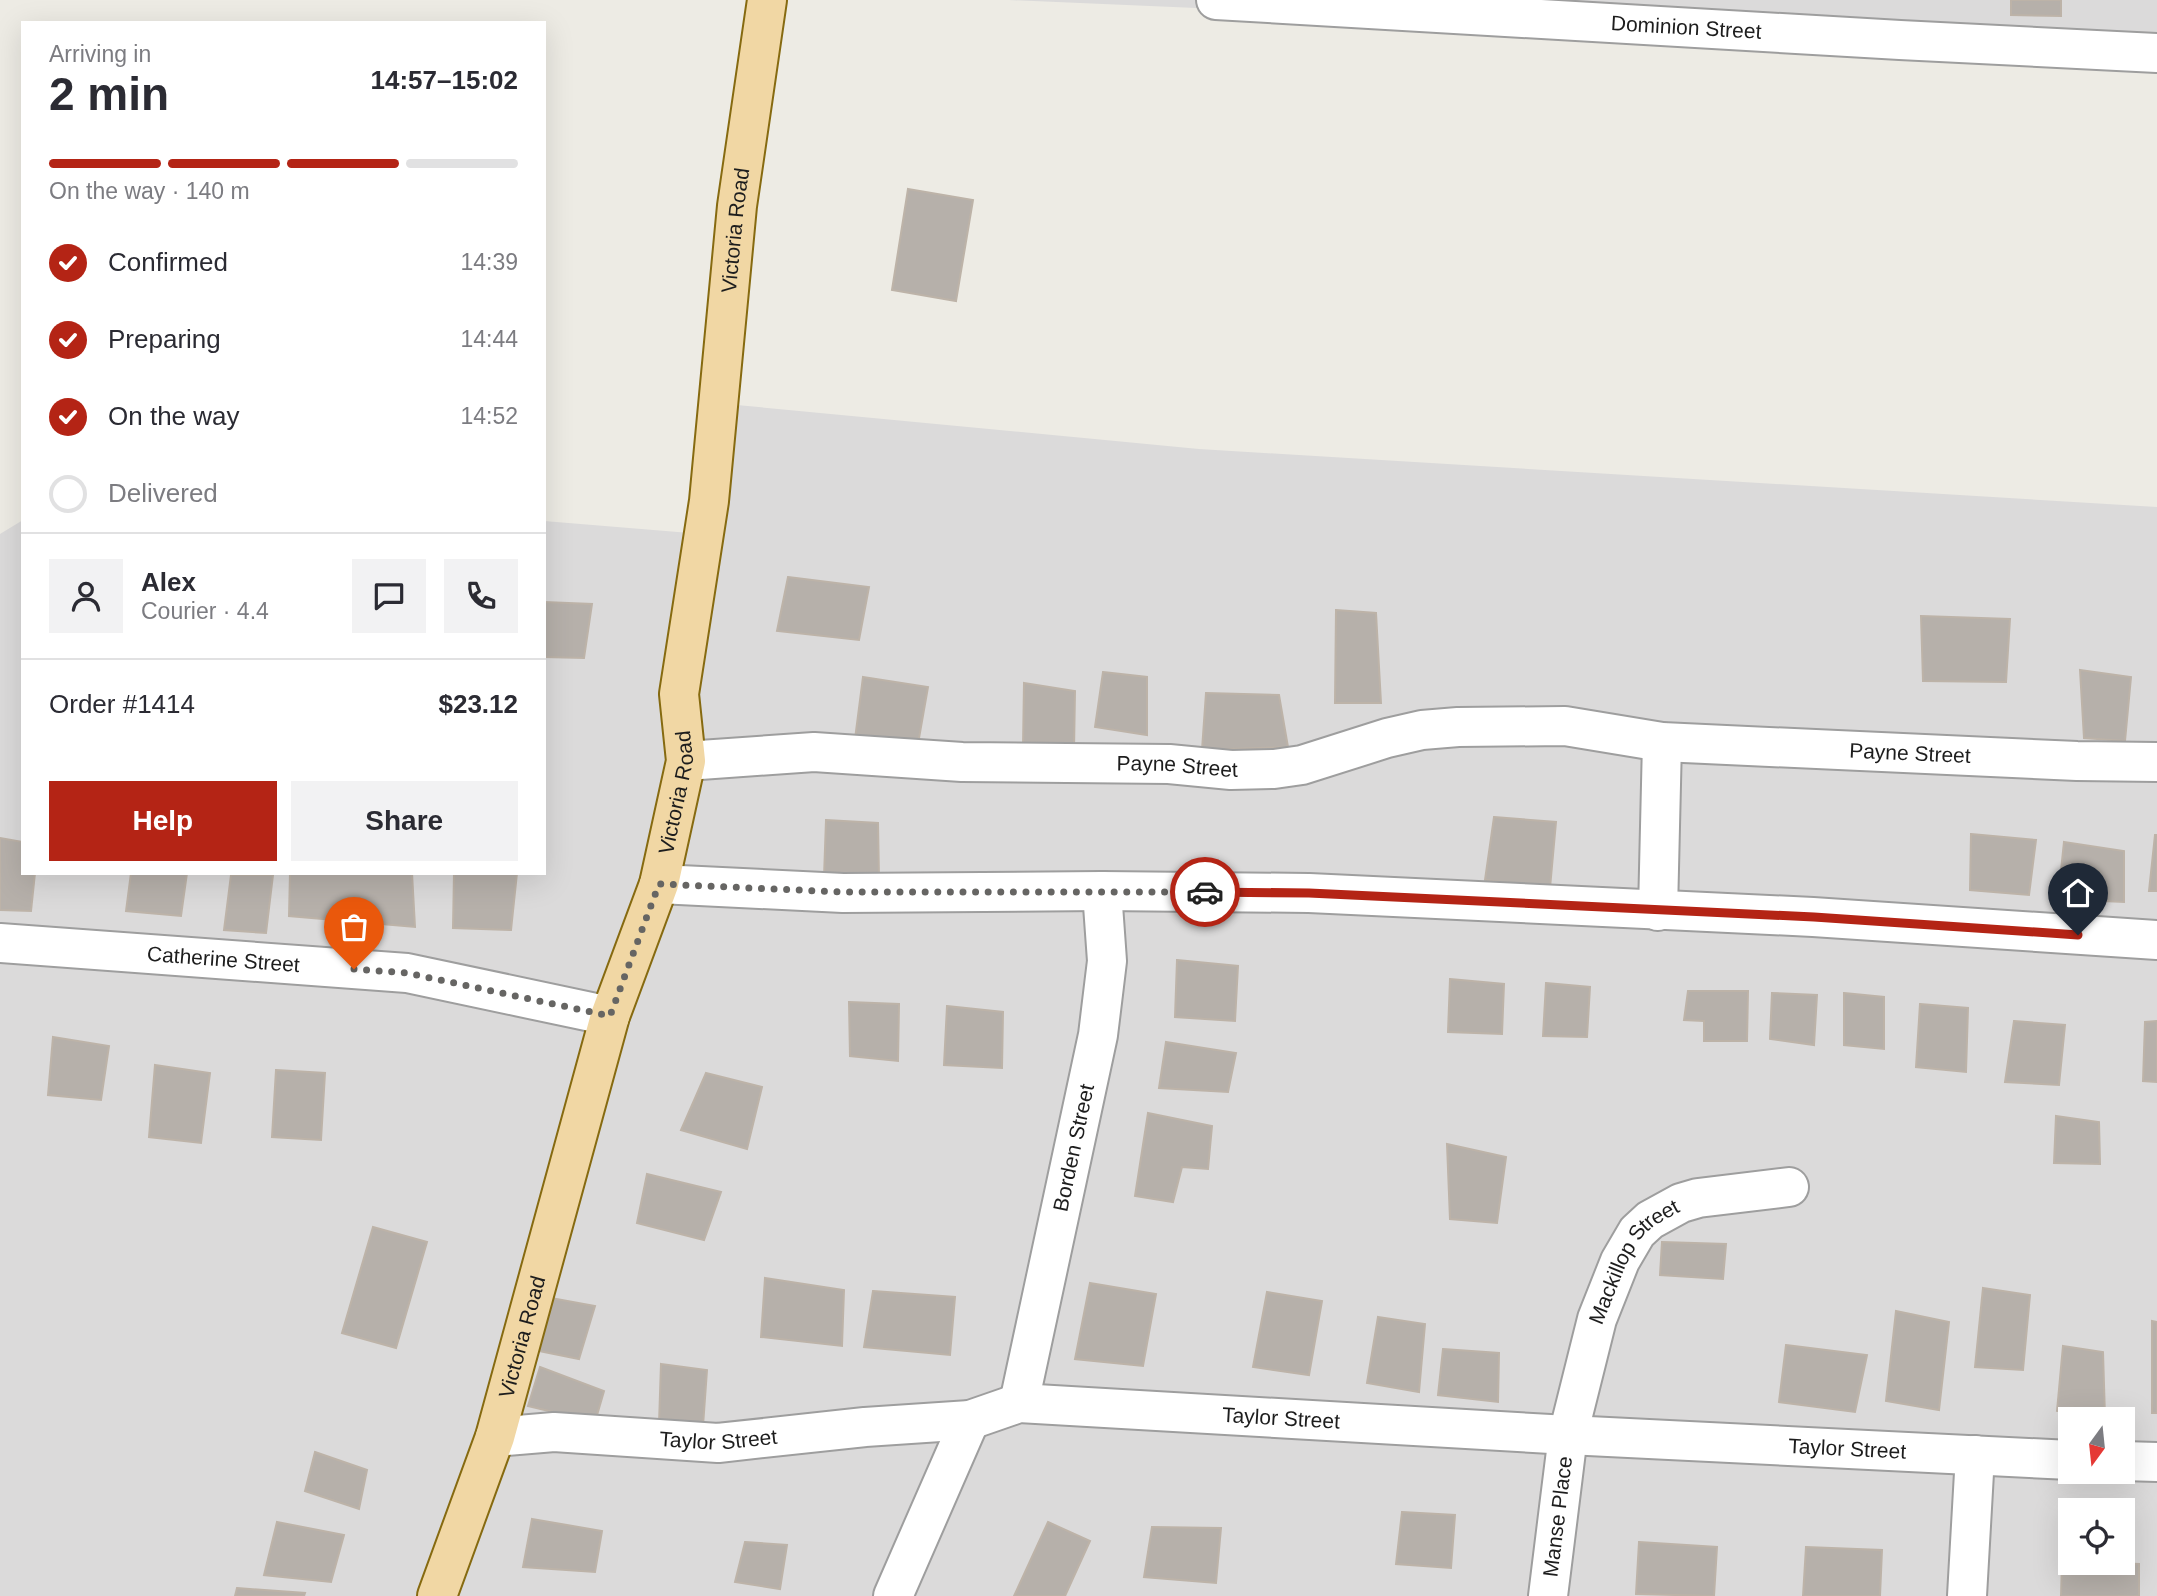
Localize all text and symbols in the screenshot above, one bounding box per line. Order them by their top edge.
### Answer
street label: Dominion Street [1610,11,1762,43]
text: Arriving in [49,41,151,67]
text: 14:57–15:02 [371,65,518,95]
text: 2 min [49,68,169,120]
street label: Victoria Road [717,166,753,294]
text: On the way · 140 m [49,178,250,204]
icon: check [49,244,87,282]
text: Confirmed [108,247,228,277]
text: 14:39 [460,249,518,275]
icon: check [49,321,87,359]
text: Preparing [108,324,221,354]
text: 14:44 [460,326,518,352]
icon: check [49,398,87,436]
text: On the way [108,401,240,431]
text: 14:52 [460,403,518,429]
text: Delivered [108,478,218,508]
button: person [49,559,123,633]
button: chat [352,559,426,633]
button: phone [444,559,518,633]
text: Alex [141,567,196,597]
text: Courier · 4.4 [141,598,269,624]
text: Order #1414 [49,689,195,719]
text: $23.12 [438,689,518,719]
street label: Victoria Road [654,730,697,856]
street label: Payne Street [1849,739,1971,767]
street label: Payne Street [1116,751,1238,781]
button: Help [49,781,277,861]
button: Share [291,781,518,861]
courier [1170,857,1240,927]
pin [2048,863,2108,935]
icon: car [1186,873,1224,911]
icon: home [2059,874,2097,912]
pin [324,897,384,969]
icon: bag [335,908,373,946]
street label: Catherine Street [146,942,301,976]
street label: Borden Street [1048,1082,1098,1214]
street label: Mackillop Street [1584,1194,1683,1327]
street label: Victoria Road [494,1273,550,1400]
street label: Taylor Street [1221,1403,1341,1433]
north arrow [2058,1407,2135,1484]
map controls [2058,1407,2135,1575]
street label: Taylor Street [659,1425,778,1454]
street label: Taylor Street [1788,1434,1907,1463]
street label: Manse Place [1538,1455,1576,1578]
button: locate [2058,1498,2135,1575]

